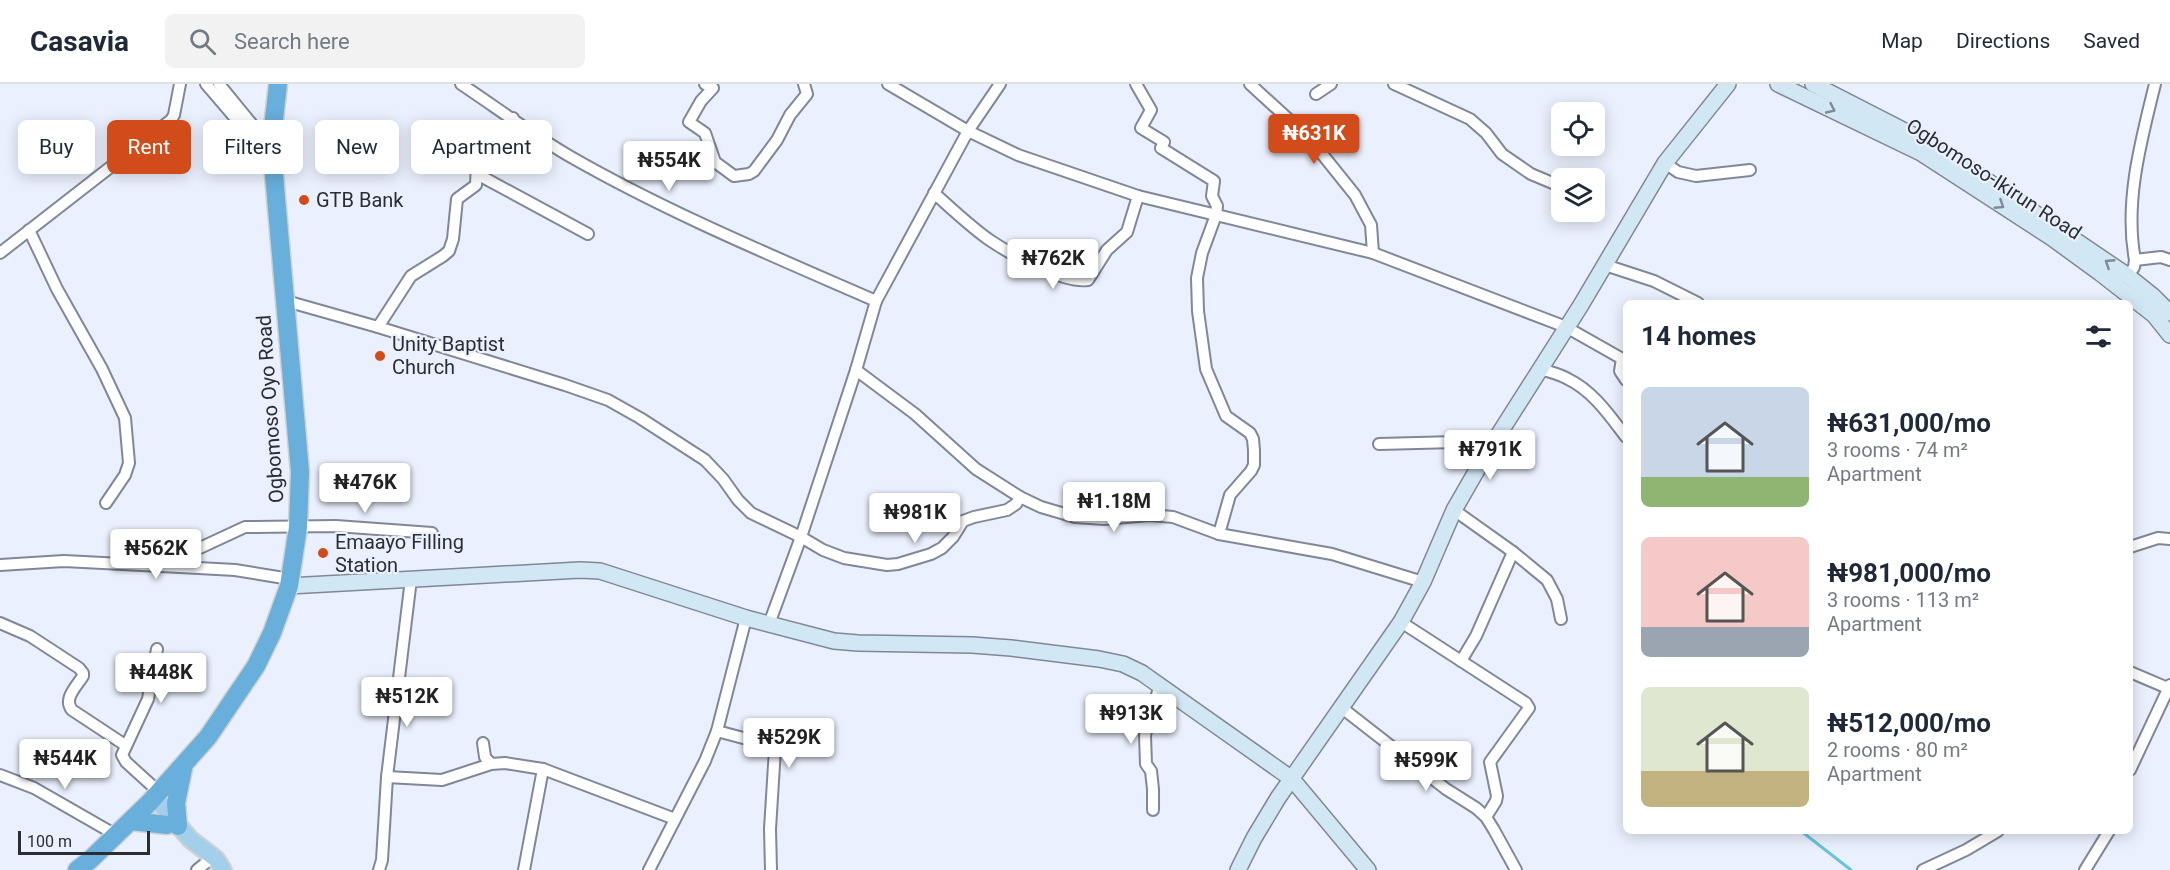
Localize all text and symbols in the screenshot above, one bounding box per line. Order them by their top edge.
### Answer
search box [165,14,585,68]
text: Casavia [30,25,129,58]
icon: search [186,25,219,58]
text: Search here [234,29,350,54]
text: Map [1881,29,1923,53]
text: Directions [1956,29,2050,53]
text: Saved [2083,29,2140,53]
map controls [1551,102,1605,222]
button: locate [1551,102,1605,156]
one-way arrow [1824,102,1835,114]
street label: Ogbomoso-Ikirun Road [1902,113,2086,245]
pin: ₦631K [1272,114,1356,165]
chip: Buy [18,120,95,174]
chip: Rent [107,120,191,174]
chip: Filters [203,120,303,174]
chip: New [315,120,399,174]
chip: Apartment [411,120,552,174]
text: ₦631K [1282,121,1346,145]
pin: ₦554K [627,141,711,192]
text: ₦554K [637,148,701,172]
button: layers [1551,168,1605,222]
place label: GTB Bank [316,188,404,212]
marker: GTB Bank [297,193,311,207]
one-way arrow [1994,198,2005,209]
pin: ₦762K [1011,239,1095,290]
text: ₦762K [1021,246,1085,270]
one-way arrow [2105,259,2116,270]
street label: Ogbomoso Oyo Road [251,314,289,504]
icon: filters [2082,320,2115,353]
text: 14 homes [1641,321,1756,351]
place label: Unity Baptist Church [392,332,505,379]
marker: Unity Baptist Church [373,349,387,363]
text: ₦631,000/mo [1827,408,1991,438]
icon: home [1689,411,1761,483]
pin: ₦791K [1448,430,1532,481]
text: ₦791K [1458,437,1522,461]
text: 3 rooms · 74 m² [1827,438,1968,462]
text: Apartment [1827,462,1922,486]
pin: ₦476K [323,463,407,514]
text: ₦476K [333,470,397,494]
pin: ₦1.18M [1065,482,1163,533]
text: ₦1.18M [1077,489,1151,513]
pin: ₦981K [873,493,957,544]
text: ₦981K [883,500,947,524]
pin: ₦562K [114,529,198,580]
place label: Emaayo Filling Station [335,530,464,577]
text: ₦562K [124,536,188,560]
marker: Emaayo Filling Station [316,546,330,560]
text: ₦981,000/mo [1827,558,1991,588]
icon: home [1689,561,1761,633]
text: 3 rooms · 113 m² [1827,588,1979,612]
text: Apartment [1827,612,1922,636]
pin: ₦448K [119,653,203,704]
text: ₦448K [129,660,193,684]
pin: ₦512K [365,677,449,728]
text: ₦512K [375,684,439,708]
pin: ₦913K [1089,694,1173,745]
text: ₦913K [1099,701,1163,725]
text: ₦512,000/mo [1827,708,1991,738]
icon: home [1689,711,1761,783]
pin: ₦529K [747,718,831,769]
text: ₦529K [757,725,821,749]
text: 2 rooms · 80 m² [1827,738,1968,762]
pin: ₦544K [23,739,107,790]
pin: ₦599K [1384,741,1468,792]
text: ₦544K [33,746,97,770]
text: ₦599K [1394,748,1458,772]
text: Apartment [1827,762,1922,786]
scale bar [18,828,150,856]
text: 100 m [27,832,72,851]

